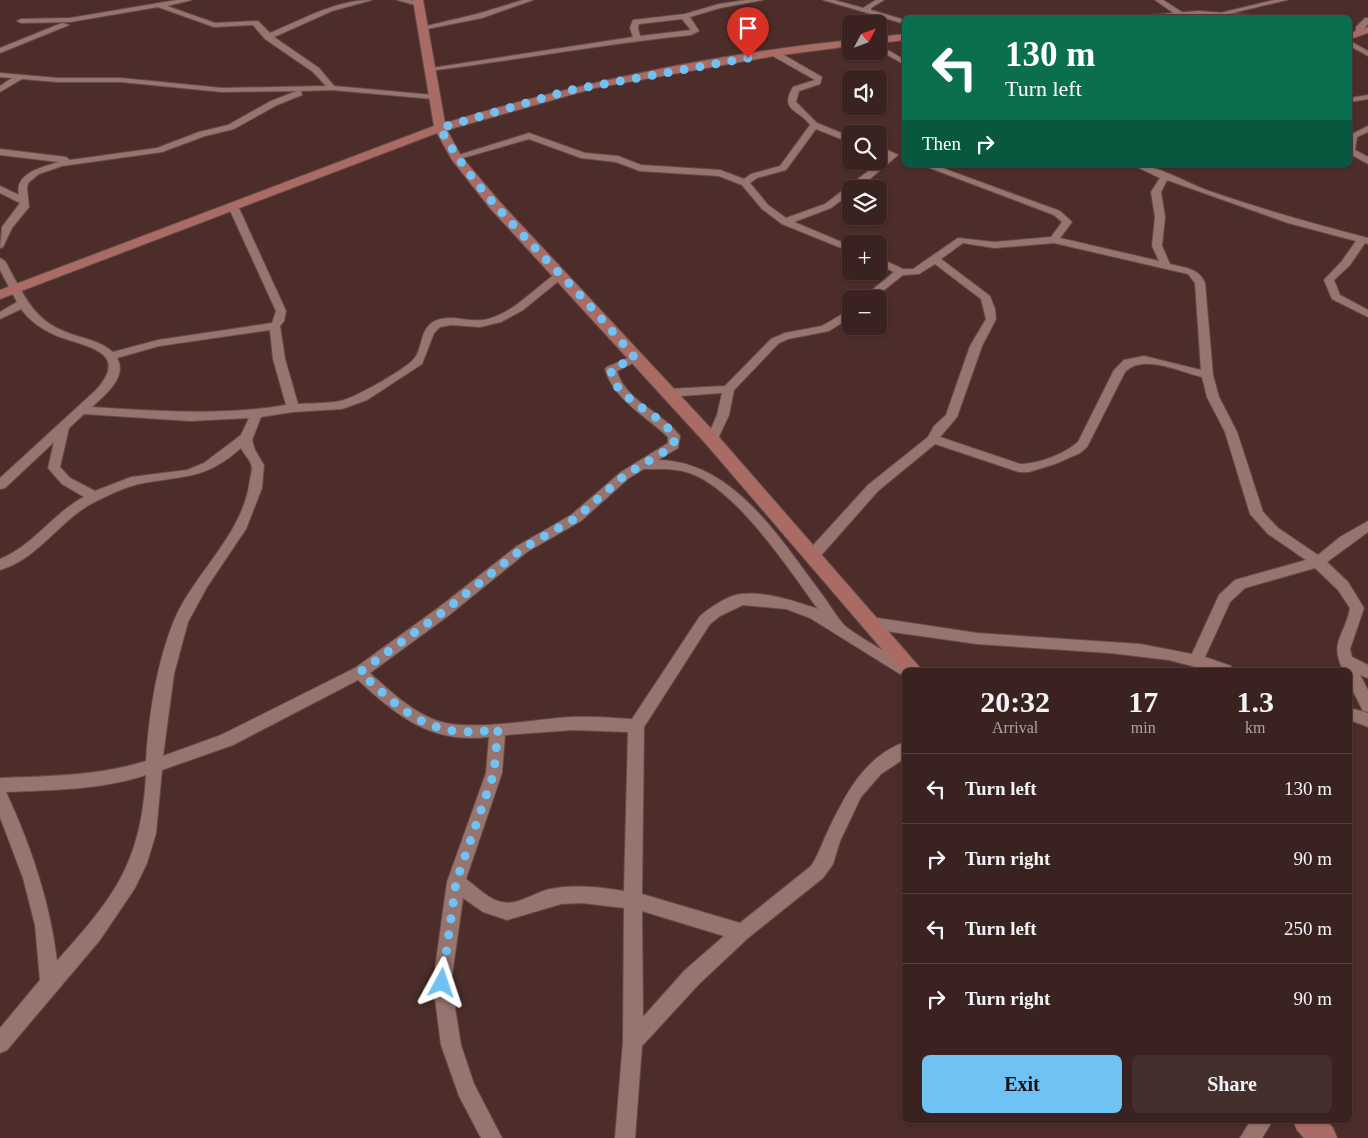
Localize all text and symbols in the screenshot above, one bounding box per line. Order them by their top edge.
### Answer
pin [727,7,769,58]
icon: arrive [734,14,762,42]
north arrow [842,15,888,60]
map controls [842,15,887,335]
icon: left [922,35,987,100]
text: 130 m [1005,35,1095,74]
button: sound [842,70,887,115]
text: Turn left [1005,76,1082,101]
button: search [842,125,887,170]
icon: right [971,130,999,158]
text: Then [922,133,961,154]
button: layers [842,180,887,225]
button: + [842,235,887,280]
button: − [842,290,887,335]
text: 20:32 [980,685,1050,718]
text: 17 [1128,685,1158,718]
text: 1.3 [1236,685,1274,718]
text: Arrival [992,719,1038,736]
text: min [1131,719,1156,736]
text: km [1245,719,1265,736]
icon: left [922,775,950,803]
text: Turn left [965,778,1037,799]
text: 130 m [1284,778,1332,799]
icon: right [922,845,950,873]
text: Turn right [965,848,1050,869]
text: 90 m [1293,848,1332,869]
icon: left [922,915,950,943]
text: Turn left [965,918,1037,939]
text: 250 m [1284,918,1332,939]
position arrow [415,956,467,1008]
icon: right [922,985,950,1013]
text: Turn right [965,988,1050,1009]
text: 90 m [1293,988,1332,1009]
button: Exit [922,1055,1122,1113]
button: Share [1132,1055,1332,1113]

